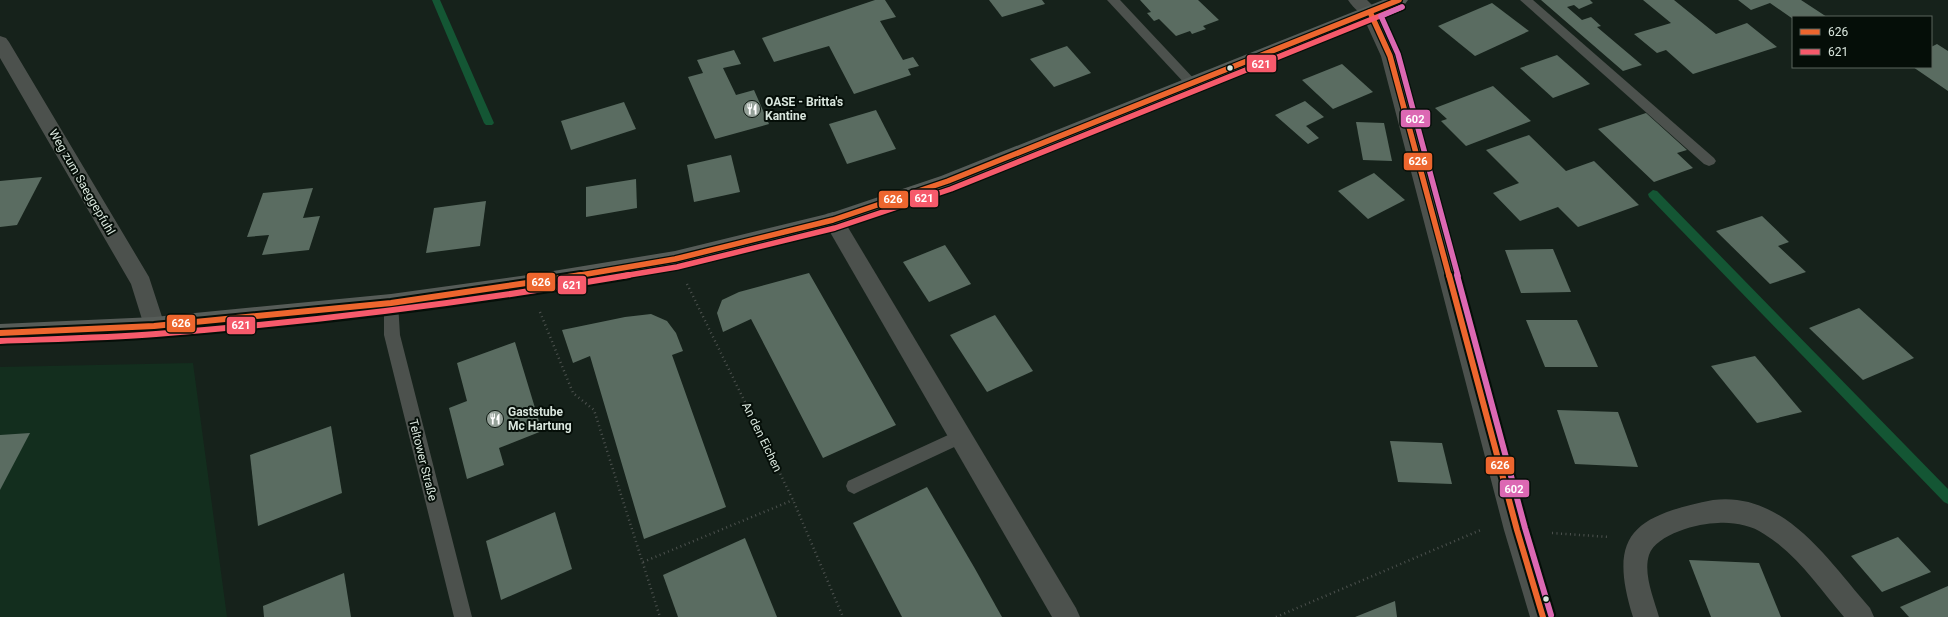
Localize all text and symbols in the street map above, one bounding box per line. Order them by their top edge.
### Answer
legend [1792,16,1932,68]
text: 626 [1828,25,1848,39]
text: 621 [1828,45,1848,59]
line badge: 621 [1246,54,1277,73]
text: 621 [1252,58,1270,71]
unlabelled marker [1225,63,1235,73]
place label: OASE - Britta's Kantine [765,95,843,123]
restaurant icon: OASE - Britta's Kantine [742,99,762,119]
line badge: 602 [1400,109,1431,128]
text: 602 [1406,113,1424,126]
street label: Weg zum Saeggepfuhl [46,127,118,237]
line badge: 626 [1403,152,1433,171]
text: 626 [1409,155,1427,168]
line badge: 621 [909,189,939,208]
line badge: 626 [878,190,909,209]
text: 621 [915,192,933,205]
text: 626 [884,193,902,206]
line badge: 626 [526,272,556,292]
line badge: 621 [557,275,587,295]
text: 626 [532,276,550,289]
text: 621 [563,279,581,292]
line badge: 626 [166,314,196,333]
line badge: 621 [226,316,256,335]
text: 626 [172,317,190,330]
text: 621 [232,319,250,332]
street label: An den Eichen [739,400,785,474]
place label: Gaststube Mc Hartung [508,405,572,433]
restaurant icon: Gaststube Mc Hartung [485,409,505,429]
street label: Teltower Straße [406,418,440,502]
line badge: 626 [1485,456,1515,475]
text: 626 [1491,459,1509,472]
line badge: 602 [1499,479,1530,498]
text: 602 [1505,483,1523,496]
unlabelled marker [1541,594,1551,604]

